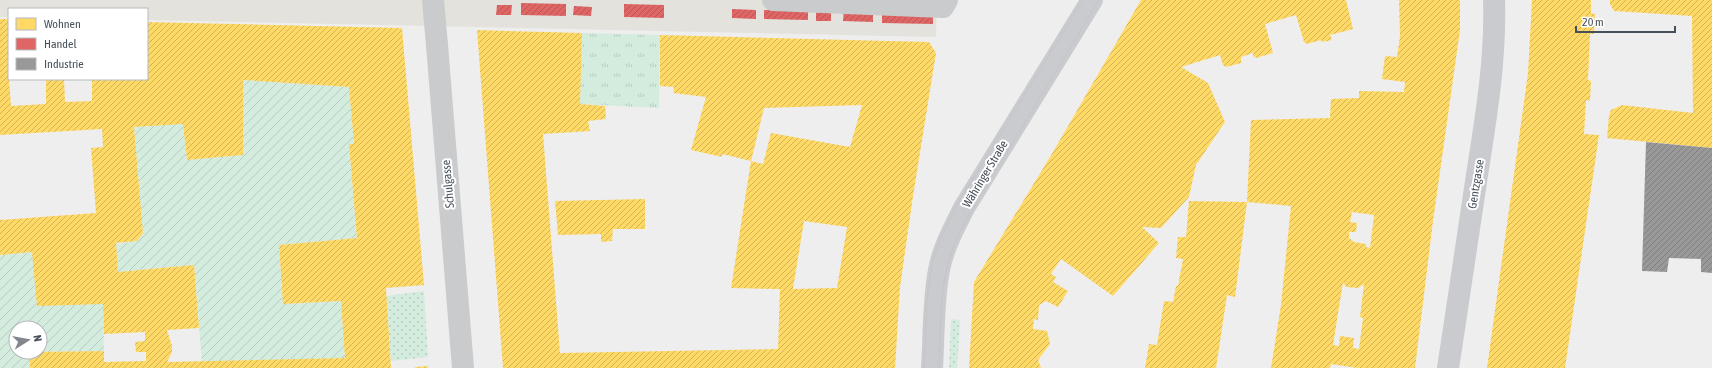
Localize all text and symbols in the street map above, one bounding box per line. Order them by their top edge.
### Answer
legend [8,8,148,80]
scale bar [1576,8,1675,34]
text: 20 m [1582,15,1604,29]
text: Wohnen [44,17,81,31]
text: Handel [44,37,78,51]
text: Industrie [44,57,84,71]
street label: Währinger Straße [959,138,1011,210]
street label: Gentzgasse [1465,158,1487,210]
street label: Schulgasse [439,159,457,209]
north arrow [8,320,48,360]
text: N [31,334,44,342]

